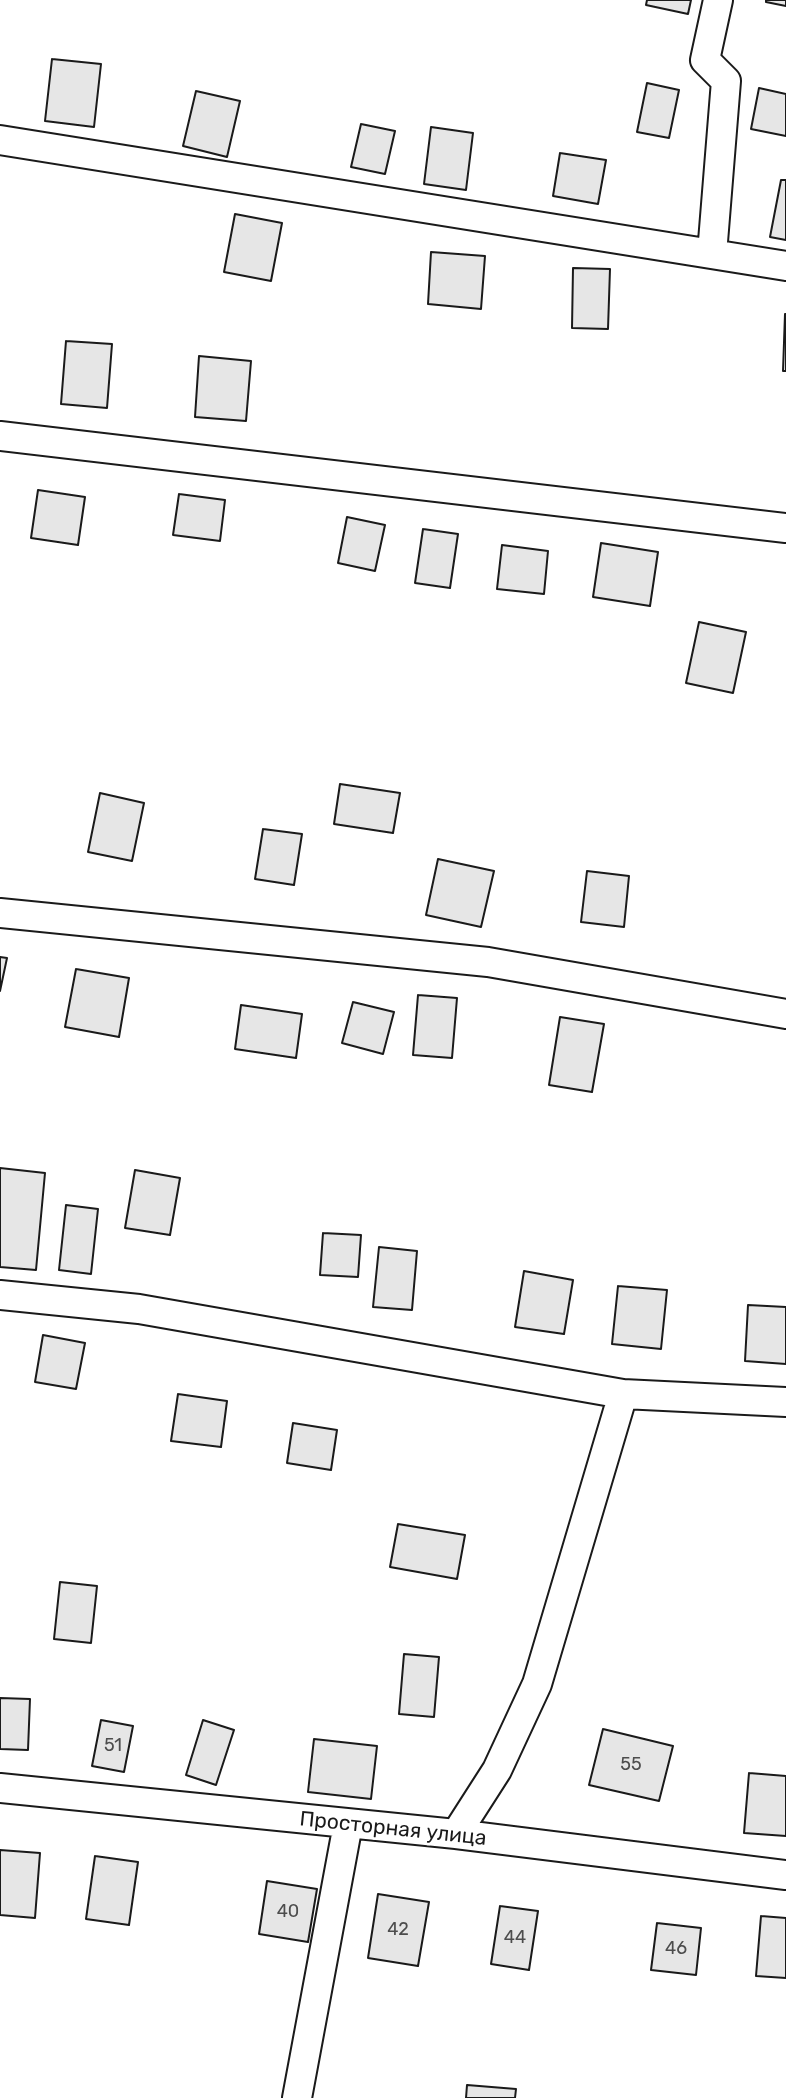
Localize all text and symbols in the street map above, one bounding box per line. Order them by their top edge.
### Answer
house number: 51 [104,1735,122,1757]
house number: 55 [620,1754,642,1776]
street label: Просторная улица [298,1807,488,1851]
house number: 40 [277,1901,299,1923]
house number: 42 [387,1919,409,1941]
house number: 44 [504,1927,526,1949]
house number: 46 [665,1938,687,1960]

